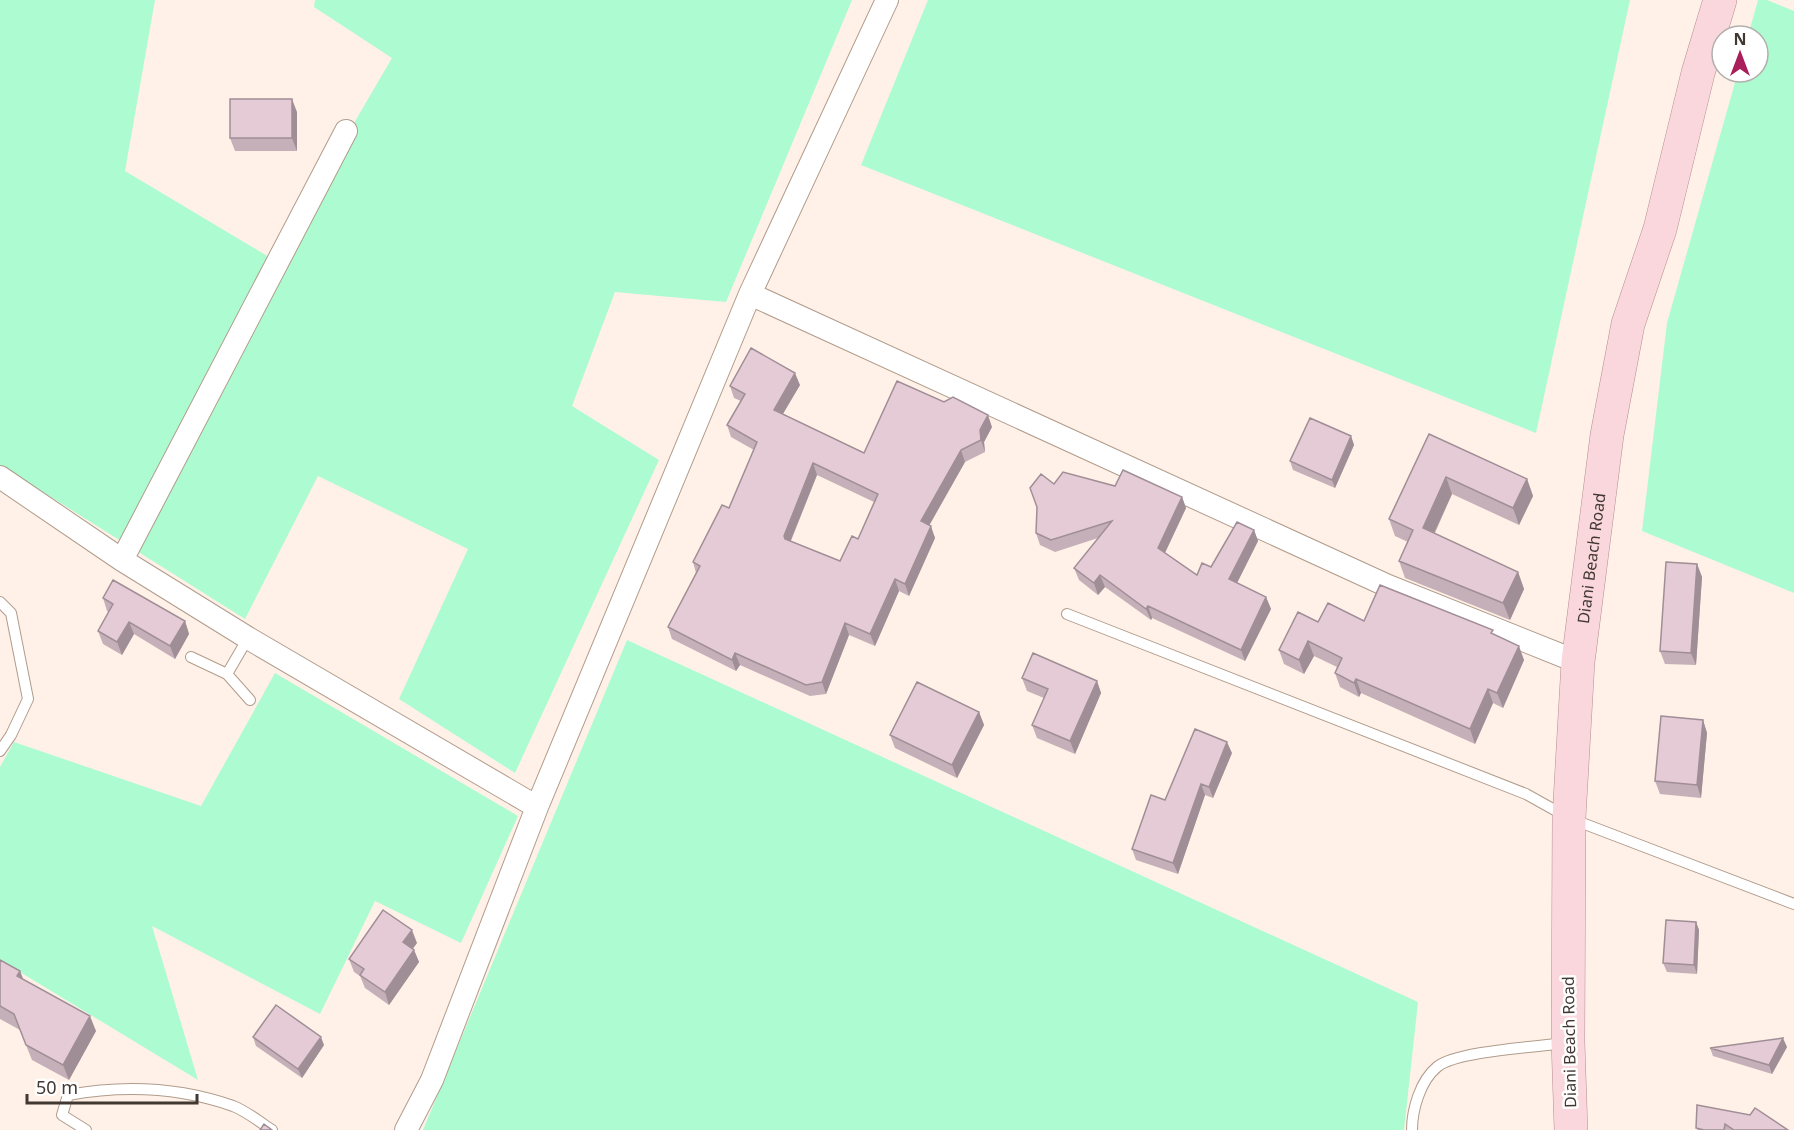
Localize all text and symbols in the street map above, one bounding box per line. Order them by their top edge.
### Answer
north arrow [1710,24,1770,84]
text: N [1733,28,1747,50]
street label: Diani Beach Road [1572,491,1611,625]
street label: Diani Beach Road [1557,976,1581,1108]
scale bar [27,1067,196,1105]
text: 50 m [36,1075,78,1099]

